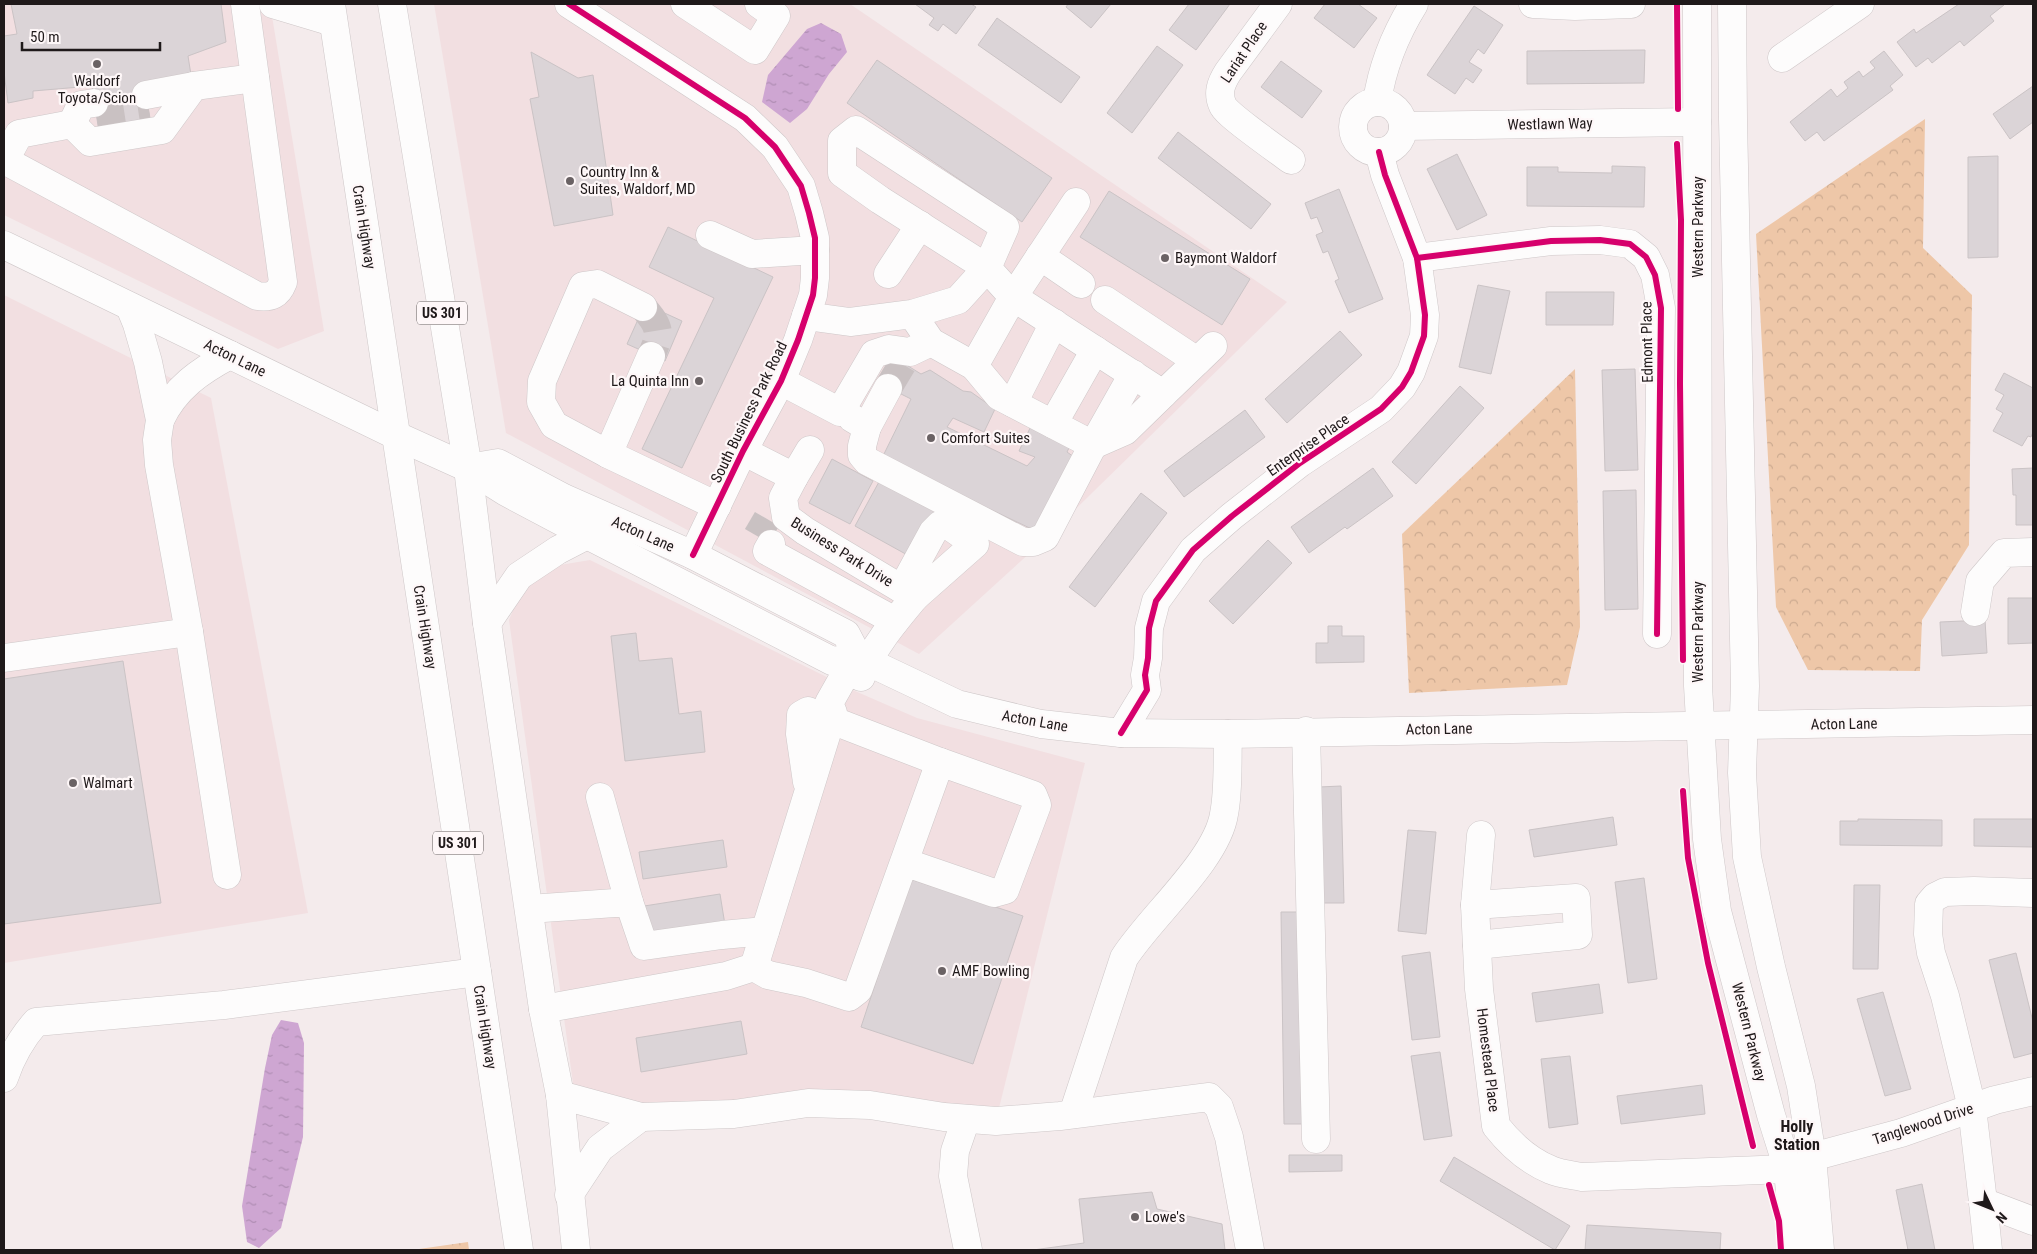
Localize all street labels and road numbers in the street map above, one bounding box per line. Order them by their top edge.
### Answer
street label: Lariat Place [1217,18,1271,86]
street label: Westlawn Way [1507,114,1593,134]
street label: Western Parkway [1689,176,1707,278]
street label: Crain Highway [348,184,380,270]
street label: Edmont Place [1637,301,1657,383]
road number: US 301 [417,302,467,324]
street label: Acton Lane [201,335,269,381]
street label: South Business Park Road [707,338,791,486]
street label: Enterprise Place [1263,410,1353,480]
street label: Acton Lane [609,512,677,556]
street label: Business Park Drive [788,513,896,591]
street label: Western Parkway [1689,581,1707,683]
street label: Crain Highway [409,584,441,670]
street label: Acton Lane [1001,706,1069,736]
street label: Acton Lane [1810,714,1878,734]
street label: Acton Lane [1405,719,1473,739]
road number: US 301 [433,831,483,854]
street label: Western Parkway [1728,981,1770,1083]
street label: Crain Highway [469,984,501,1070]
street label: Homestead Place [1473,1007,1503,1113]
street label: Tanglewood Drive [1870,1099,1976,1149]

